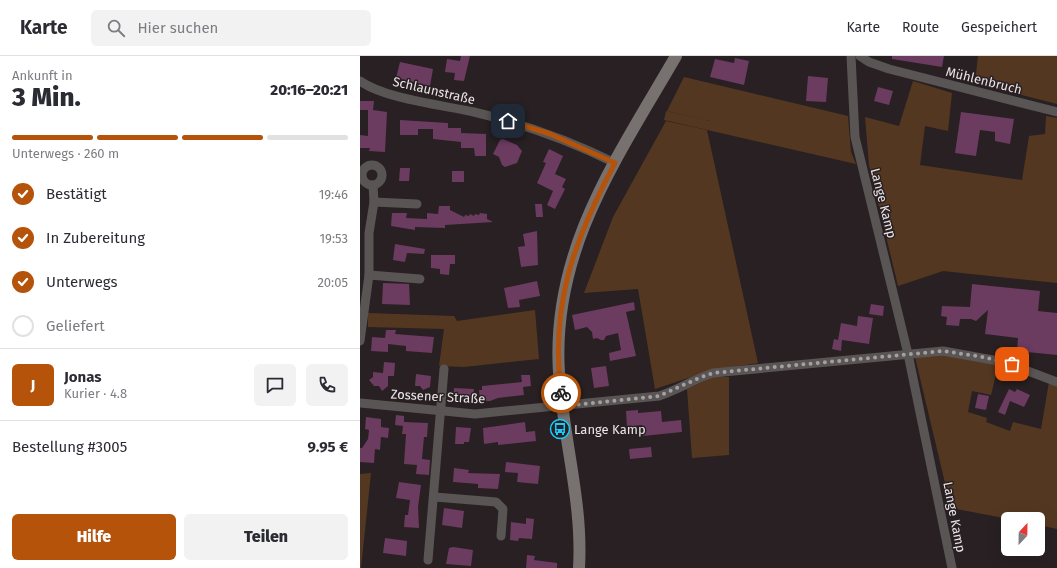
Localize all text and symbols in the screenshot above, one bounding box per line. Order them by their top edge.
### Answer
search box [91,10,371,46]
text: Karte [20,16,67,39]
icon: search [105,17,127,39]
text: Hier suchen [137,19,218,37]
text: Karte [846,19,880,36]
text: Route [902,19,939,36]
text: Gespeichert [961,19,1037,36]
street label: Mühlenbruch [944,64,1023,97]
text: Ankunft in [12,68,73,83]
street label: Schlaunstraße [391,74,477,107]
text: 20:16–20:21 [270,81,348,99]
text: 3 Min. [12,82,81,113]
pin [491,104,525,138]
icon: home [497,110,519,132]
text: Unterwegs · 260 m [12,146,119,161]
street label: Lange Kamp [868,167,899,240]
icon: check [12,183,34,205]
text: Bestätigt [46,185,107,203]
text: 19:46 [319,187,348,202]
icon: check [12,227,34,249]
text: In Zubereitung [46,229,145,247]
text: 19:53 [319,231,348,246]
icon: check [12,271,34,293]
text: Unterwegs [46,273,118,291]
text: 20:05 [317,275,348,290]
text: Geliefert [46,317,105,335]
pin [995,347,1029,381]
icon: bag [1001,353,1023,375]
button: chat [254,364,296,406]
button: phone [306,364,348,406]
text: Jonas [64,368,102,386]
courier [541,373,581,413]
text: J [31,376,35,394]
icon: bike [550,382,572,404]
text: Kurier · 4.8 [64,386,127,401]
street label: Zossener Straße [390,387,486,406]
bus stop icon: Lange Kamp [549,418,571,440]
place label: Lange Kamp [574,422,646,437]
text: Bestellung #3005 [12,438,127,456]
text: 9.95 € [307,438,348,456]
street label: Lange Kamp [940,481,969,554]
north arrow [1001,512,1045,556]
map controls [1001,512,1045,556]
button: Hilfe [12,514,176,560]
button: Teilen [184,514,348,560]

